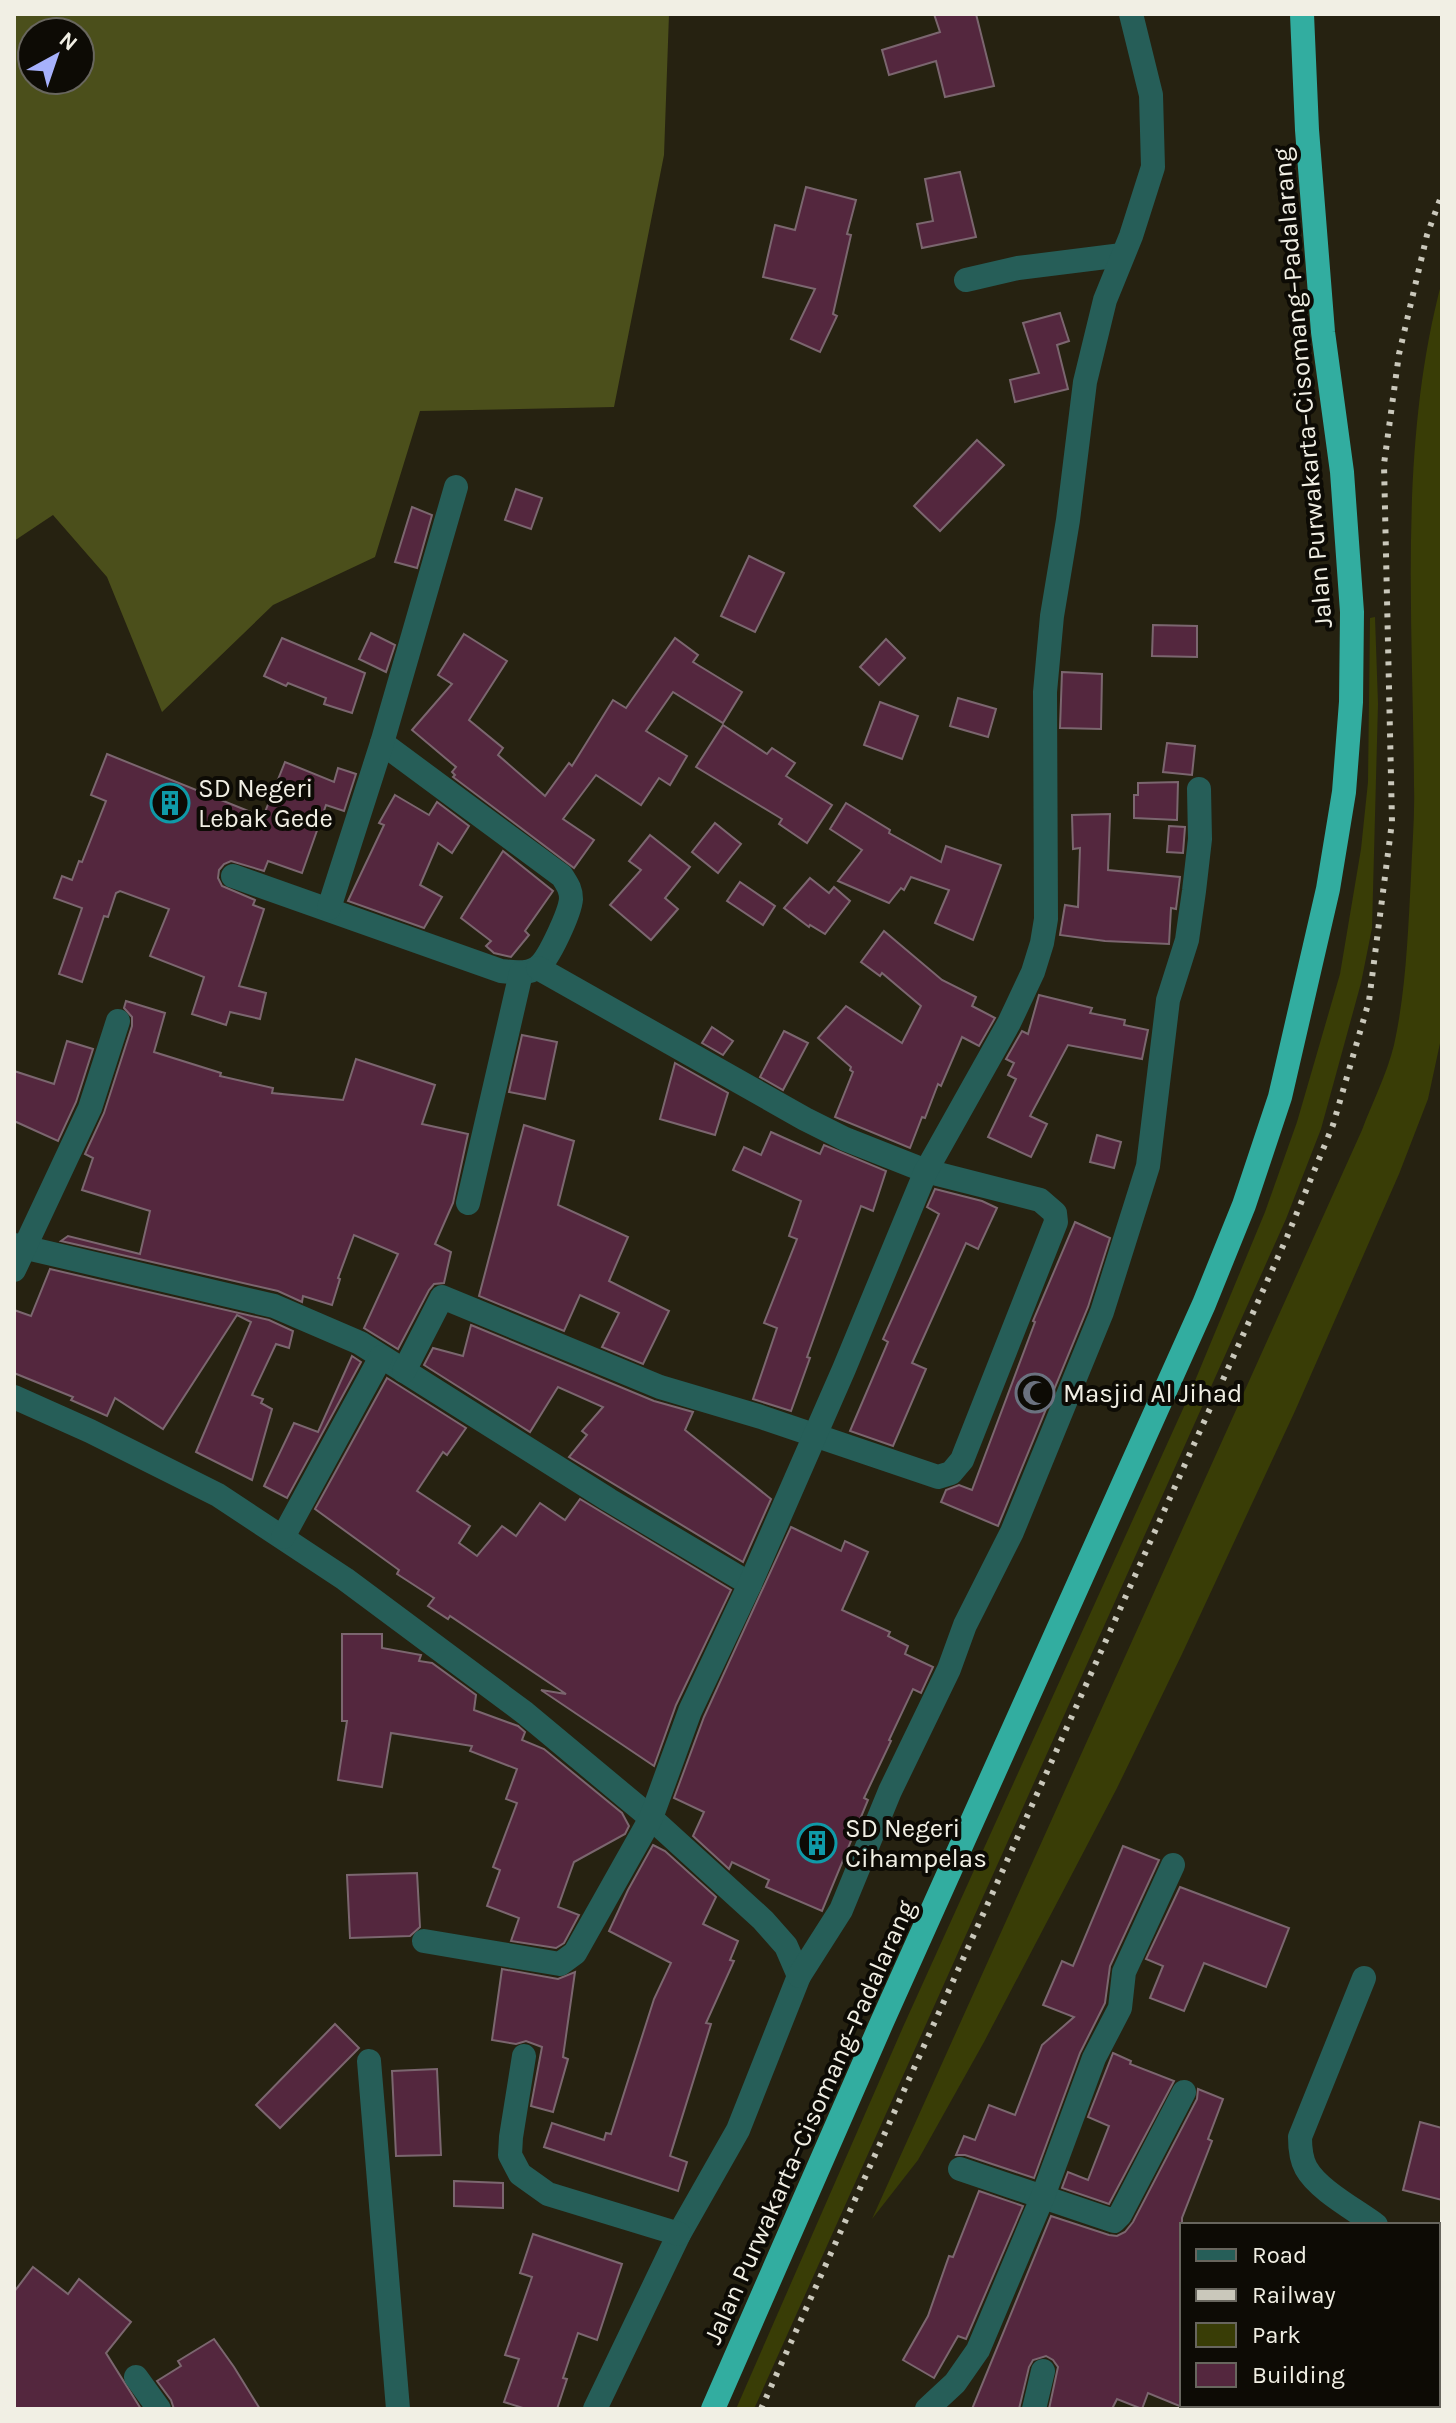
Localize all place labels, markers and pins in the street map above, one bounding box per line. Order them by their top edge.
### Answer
place label: SD Negeri Lebak Gede [198,773,333,834]
building icon: SD Negeri Lebak Gede [149,782,191,824]
mosque icon: Masjid Al Jihad [1014,1372,1056,1414]
place label: Masjid Al Jihad [1063,1378,1243,1409]
place label: SD Negeri Cihampelas [845,1813,987,1874]
building icon: SD Negeri Cihampelas [796,1822,838,1864]

